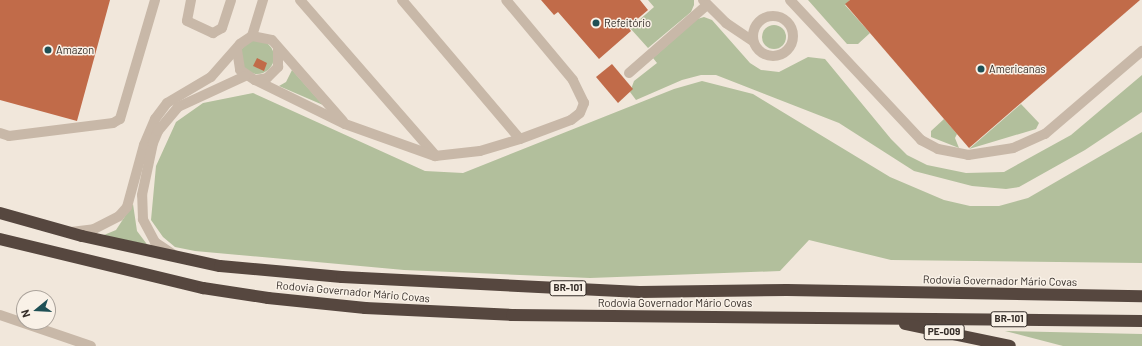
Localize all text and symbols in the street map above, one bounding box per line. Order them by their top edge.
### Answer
place label: Refeitório [604,16,651,30]
marker: Refeitório [591,18,601,28]
place label: Amazon [56,43,94,57]
marker: Amazon [43,45,53,55]
place label: Americanas [989,62,1046,76]
marker: Americanas [976,64,986,74]
street label: Rodovia Governador Mário Covas [923,273,1077,289]
street label: Rodovia Governador Mário Covas [276,279,430,305]
road number: BR-101 [549,280,587,296]
north arrow [16,290,56,330]
street label: Rodovia Governador Mário Covas [598,296,752,310]
text: N [18,308,32,319]
road number: BR-101 [990,311,1028,327]
road number: PE-009 [923,324,965,340]

